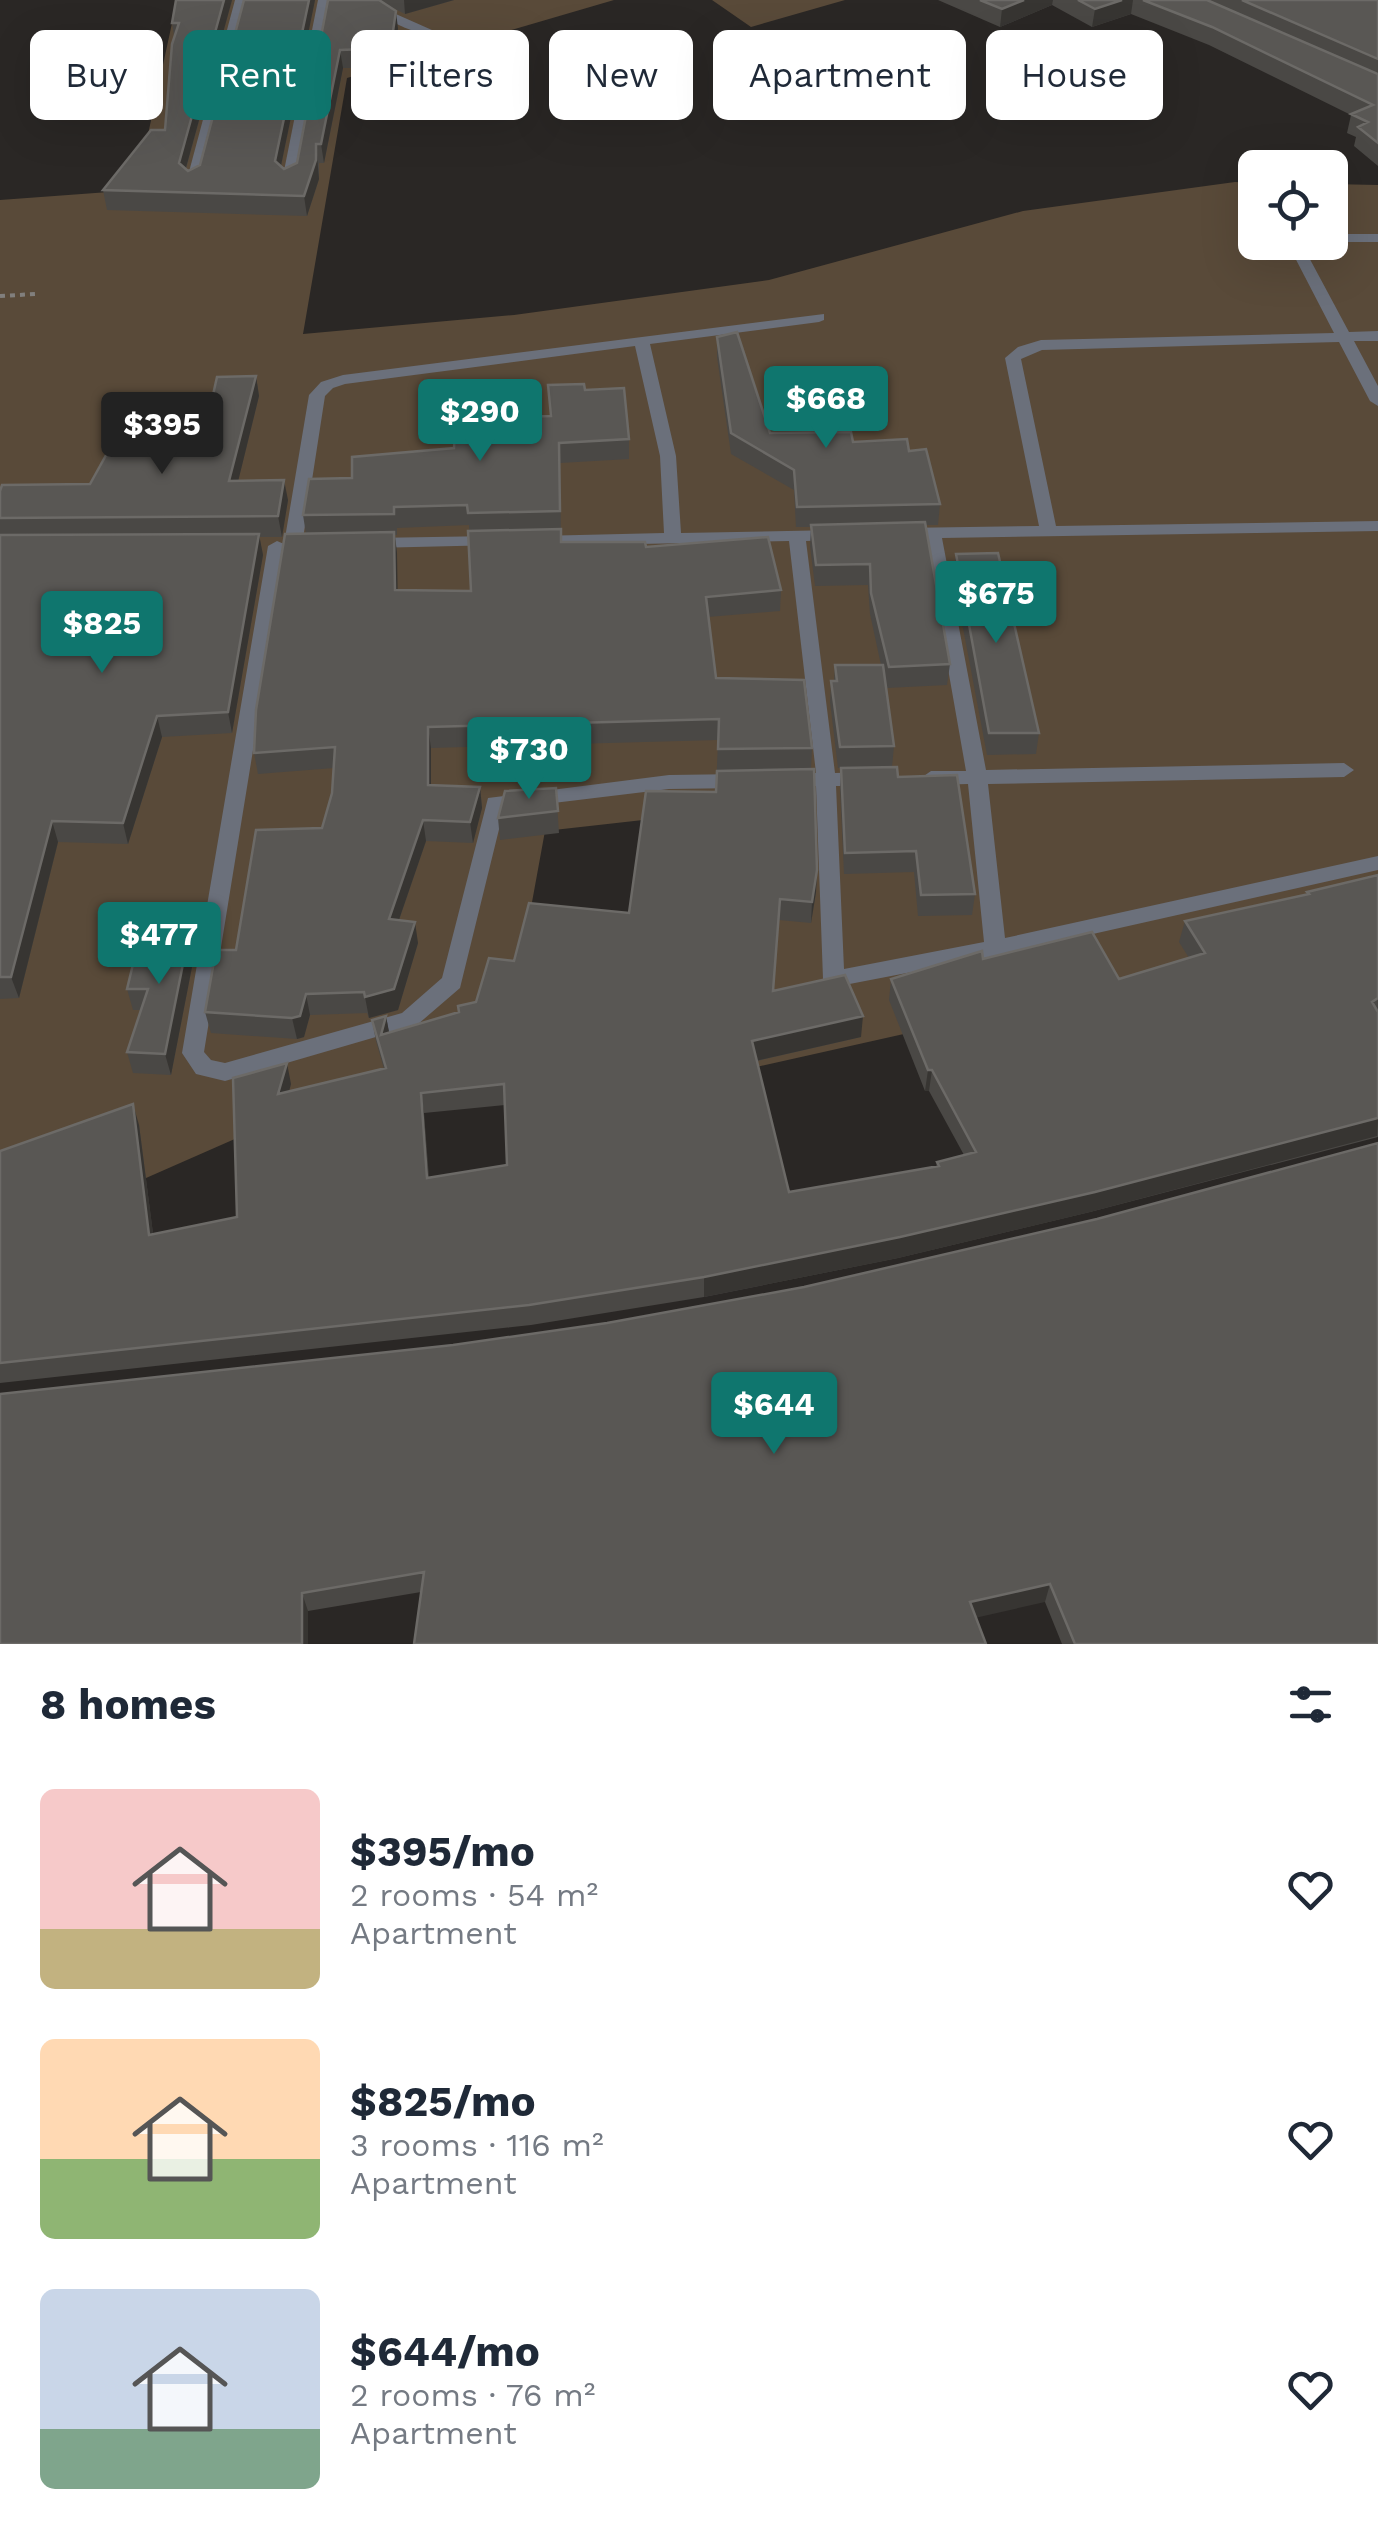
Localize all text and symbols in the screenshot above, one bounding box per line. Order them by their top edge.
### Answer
chip: Buy [30,30,163,120]
chip: Rent [183,30,331,120]
chip: Filters [351,30,529,120]
chip: New [549,30,693,120]
chip: Apartment [713,30,966,120]
chip: House [986,30,1163,120]
map controls [1238,150,1348,260]
button: locate [1238,150,1348,260]
pin: $668 [767,366,885,451]
pin: $290 [421,379,539,464]
text: $668 [786,379,866,417]
pin: $395 [103,392,221,477]
text: $290 [440,392,520,430]
text: $395 [123,405,201,443]
pin: $675 [937,561,1055,646]
text: $675 [957,574,1035,612]
pin: $825 [43,591,161,676]
text: $825 [63,604,141,642]
pin: $730 [470,717,588,802]
text: $730 [489,730,569,768]
pin: $477 [100,902,218,987]
text: $477 [120,915,198,953]
pin: $644 [715,1372,833,1457]
text: $644 [733,1385,815,1423]
icon: filters [1283,1677,1338,1732]
text: 8 homes [40,1680,216,1729]
text: $395/mo [350,1827,535,1876]
icon: home [120,1829,240,1949]
icon: heart [1283,1862,1338,1917]
text: 2 rooms · 54 m² [350,1876,598,1914]
text: Apartment [350,1914,517,1952]
text: $825/mo [350,2077,536,2126]
icon: home [120,2079,240,2199]
icon: heart [1283,2112,1338,2167]
text: 3 rooms · 116 m² [350,2126,604,2164]
text: Apartment [350,2164,517,2202]
text: $644/mo [350,2327,540,2376]
icon: home [120,2329,240,2449]
icon: heart [1283,2362,1338,2417]
text: 2 rooms · 76 m² [350,2376,596,2414]
text: Apartment [350,2414,517,2452]

